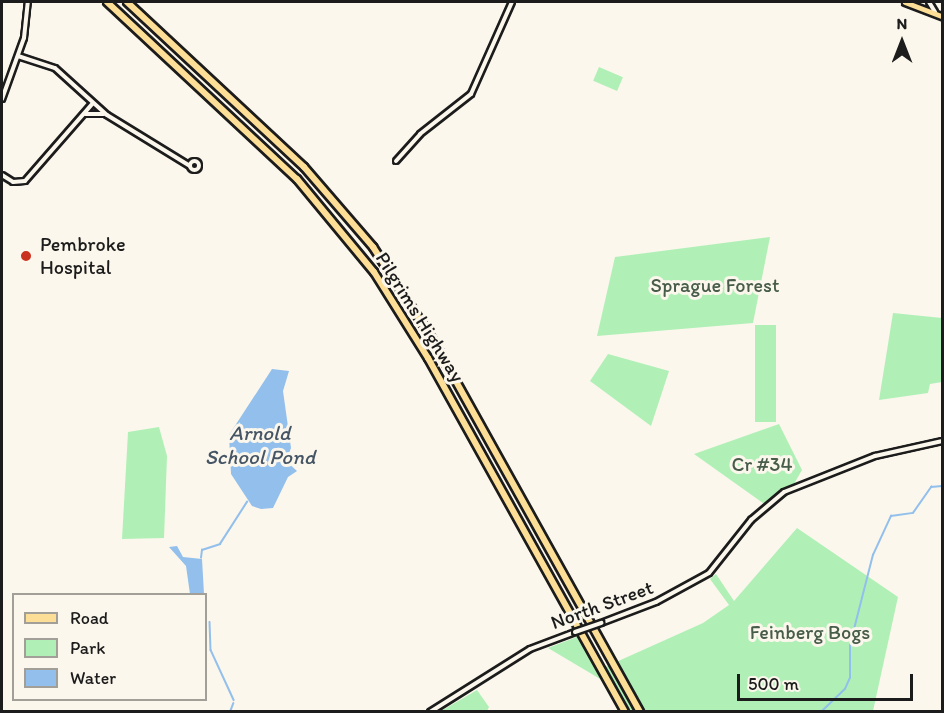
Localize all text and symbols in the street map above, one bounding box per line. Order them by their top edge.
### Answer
north arrow [872,12,932,72]
text: N [897,14,907,33]
place label: Pembroke Hospital [40,232,126,279]
marker: Pembroke Hospital [17,247,35,265]
street label: Pilgrims Highway [371,248,469,386]
park label: Sprague Forest [651,273,779,297]
water label: Arnold School Pond [205,420,315,470]
park label: Cr #34 [731,452,793,476]
street label: North Street [548,575,656,635]
legend [12,593,207,701]
text: Road [70,607,109,629]
park label: Feinberg Bogs [750,620,870,644]
text: Park [70,637,105,659]
scale bar [740,662,916,700]
text: Water [70,667,116,689]
text: 500 m [748,673,799,695]

